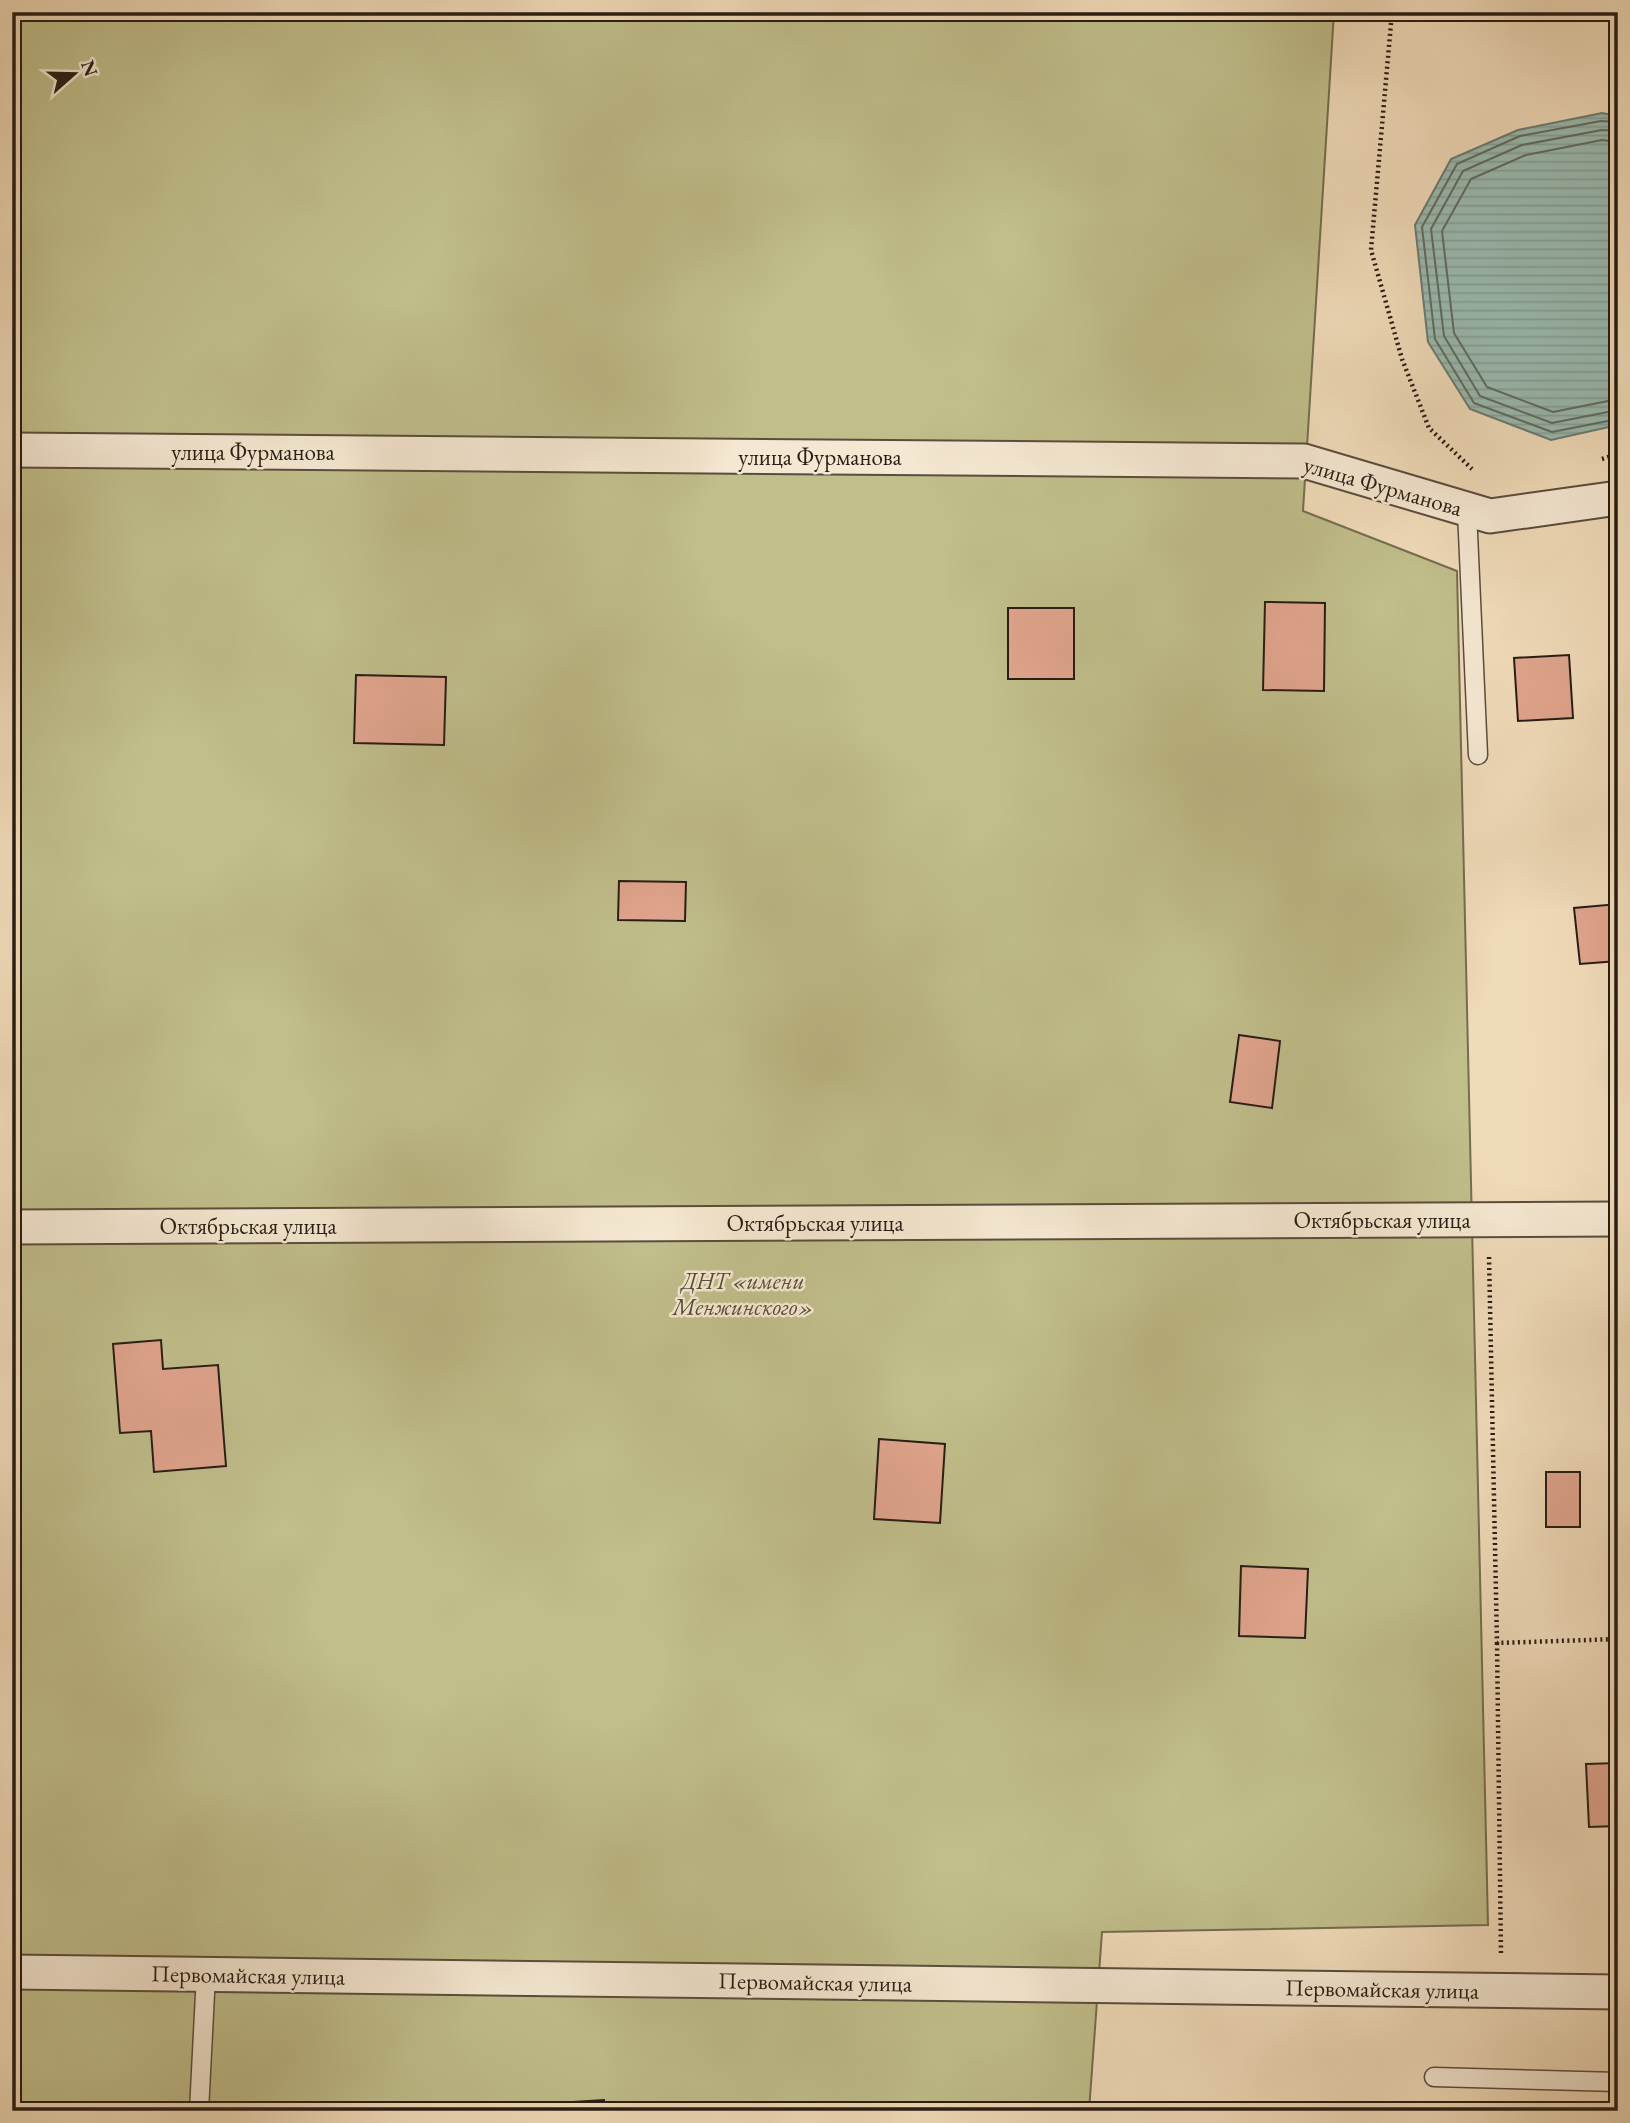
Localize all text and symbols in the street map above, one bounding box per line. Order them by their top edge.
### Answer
north arrow [38,38,108,108]
text: N [75,57,104,80]
street label: улица Фурманова [171,437,336,467]
street label: улица Фурманова [738,442,903,472]
street label: улица Фурманова [1300,449,1467,523]
street label: Октябрьская улица [1293,1205,1471,1235]
street label: Октябрьская улица [726,1208,904,1238]
street label: Октябрьская улица [159,1211,337,1241]
park label: ДНТ «имени Менжинского» [670,1266,814,1322]
street label: Первомайская улица [151,1958,346,1992]
street label: Первомайская улица [718,1965,913,1999]
street label: Первомайская улица [1285,1972,1480,2006]

